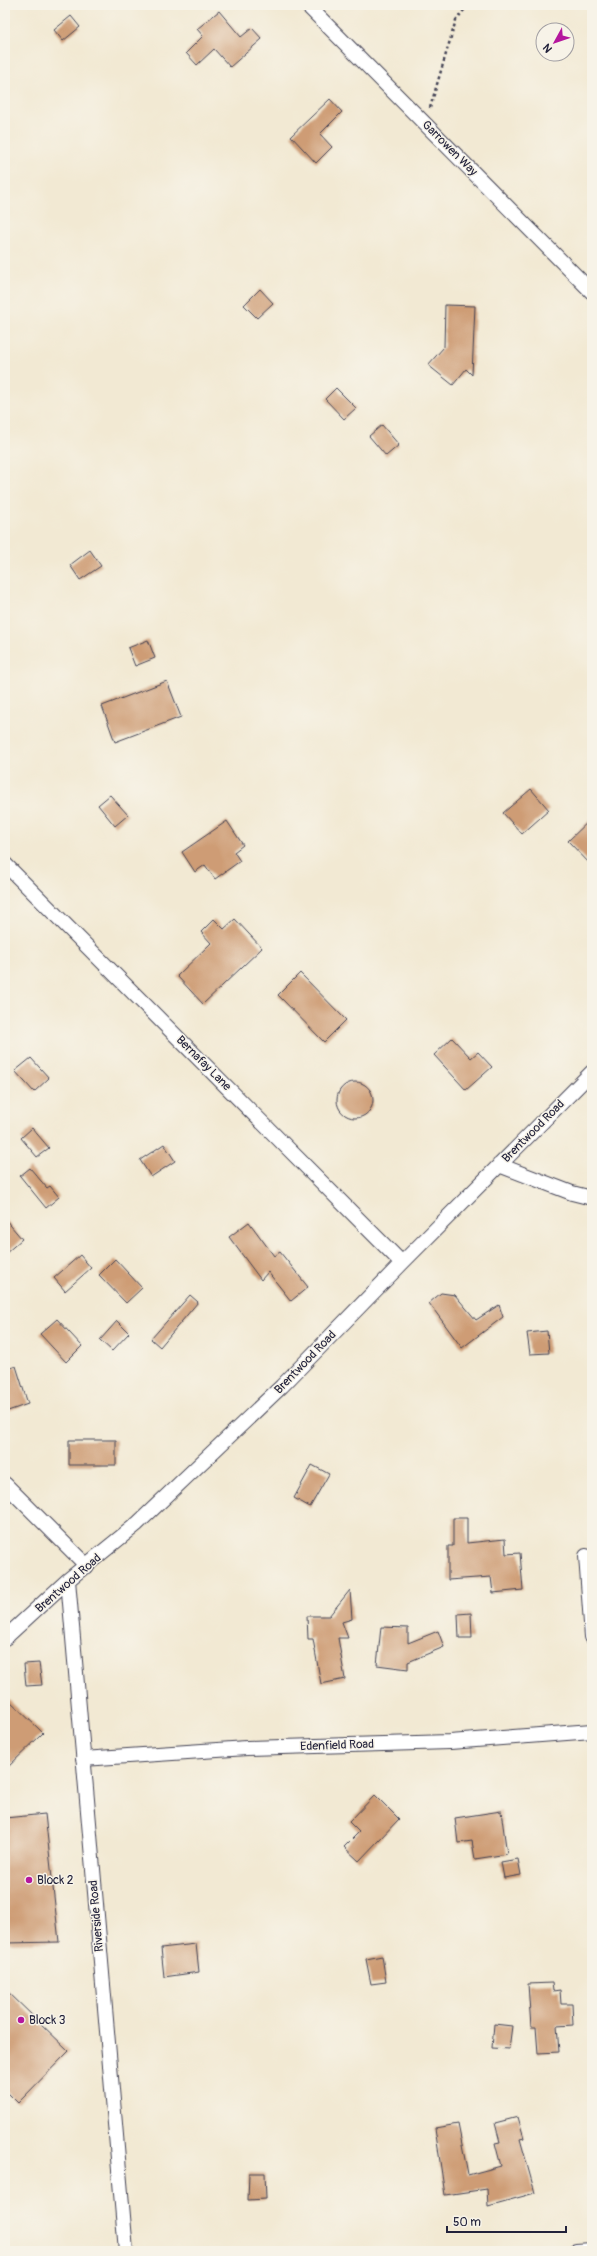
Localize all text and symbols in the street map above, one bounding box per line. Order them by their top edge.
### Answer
north arrow [535,22,575,62]
text: N [540,41,555,55]
street label: Garrowen Way [419,117,481,179]
street label: Bernafay Lane [173,1033,234,1094]
street label: Brentwood Road [499,1097,568,1166]
street label: Brentwood Road [271,1327,339,1397]
street label: Brentwood Road [32,1551,104,1616]
street label: Edenfield Road [300,1737,374,1754]
place label: Block 2 [37,1873,74,1888]
marker: Block 2 [24,1875,34,1885]
street label: Riverside Road [86,1879,107,1952]
place label: Block 3 [29,2013,66,2028]
marker: Block 3 [16,2015,26,2025]
scale bar [447,2208,566,2234]
text: 50 m [453,2215,481,2230]

